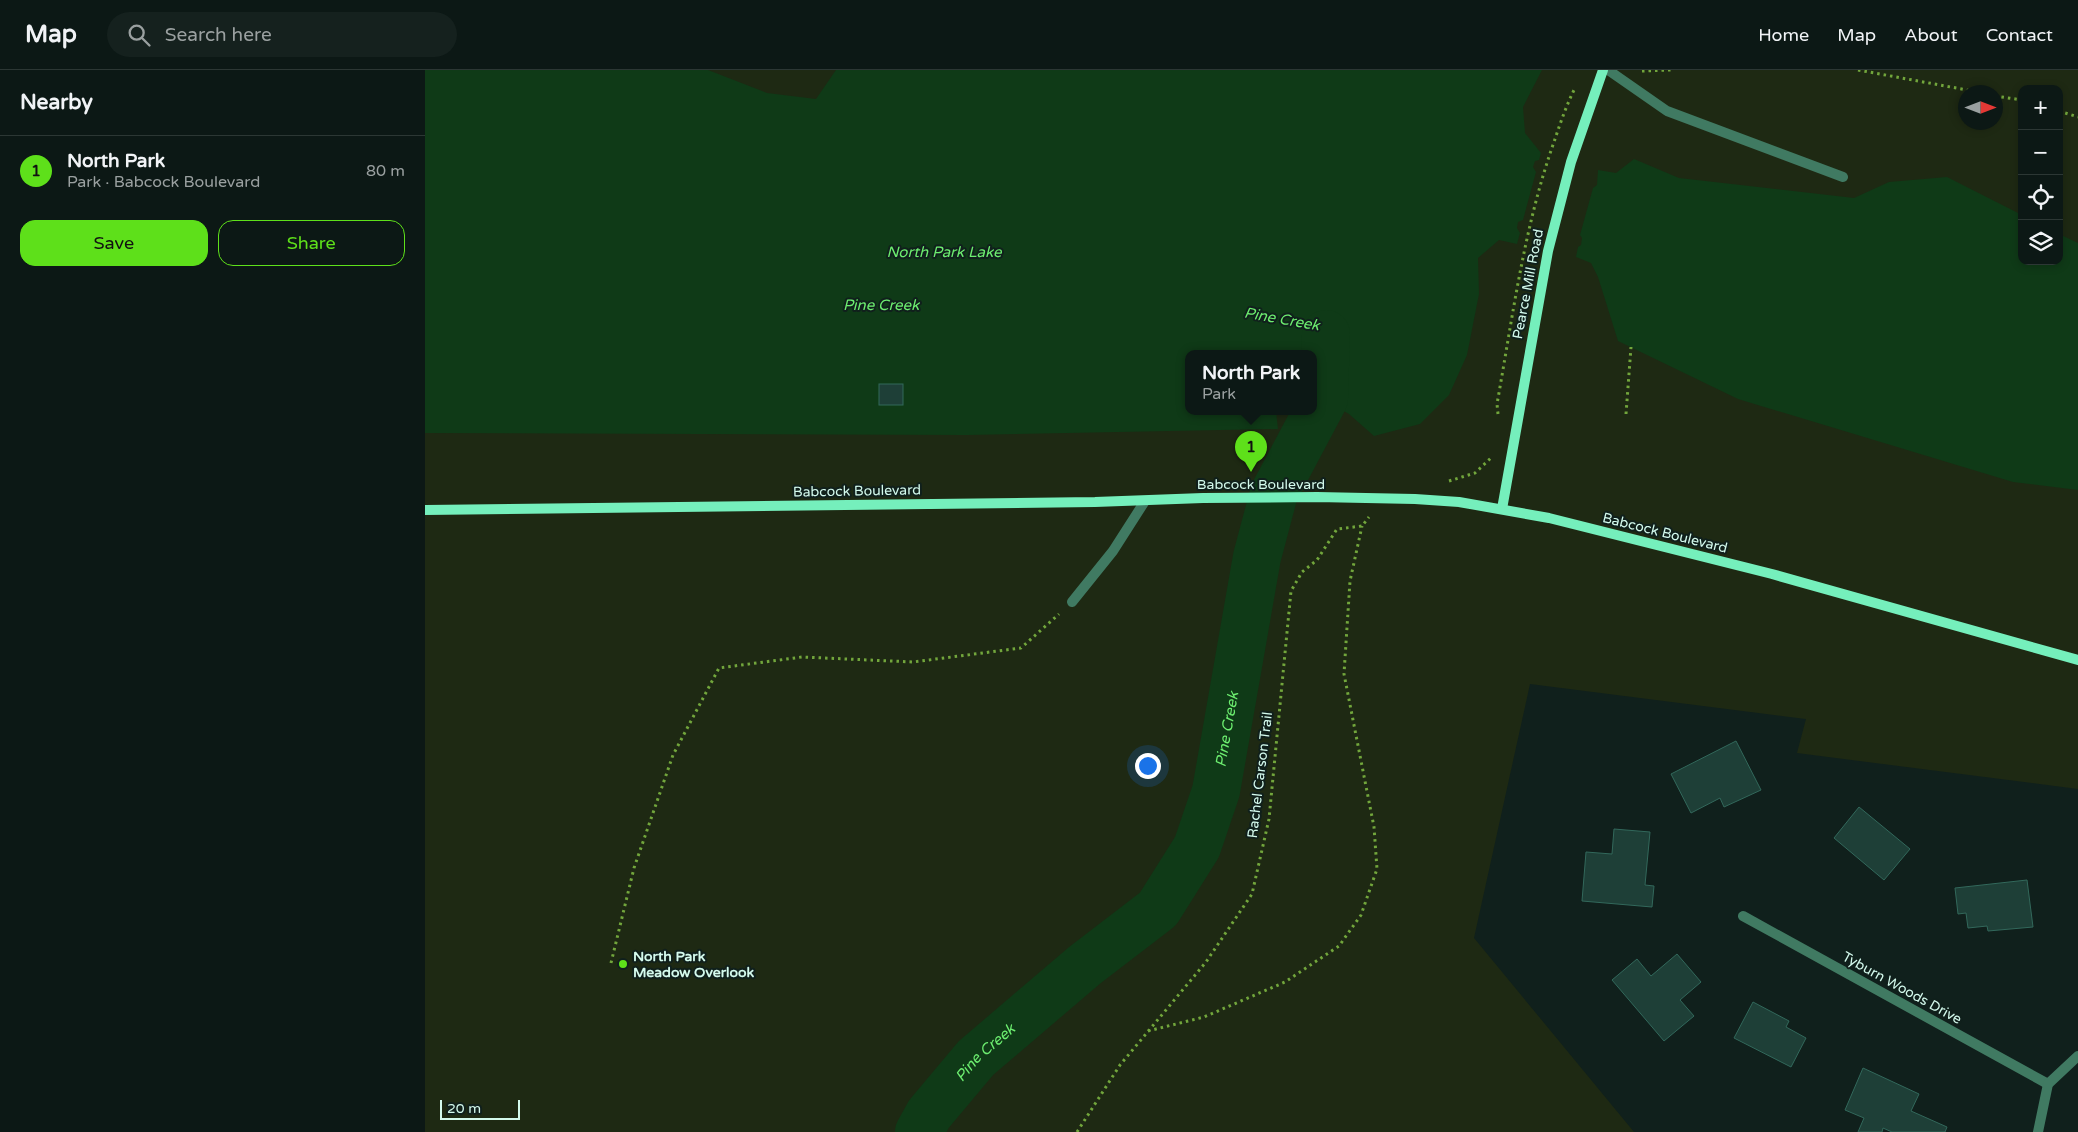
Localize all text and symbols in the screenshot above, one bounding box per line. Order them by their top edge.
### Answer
search box [107,12,457,57]
text: Map [25,20,77,49]
icon: search [125,21,153,49]
text: Search here [165,24,272,46]
text: Home [1758,24,1809,46]
text: Map [1837,24,1876,46]
text: About [1904,24,1958,46]
text: Contact [1986,24,2053,46]
north arrow [1958,85,2003,130]
map controls [2018,85,2063,265]
button: + [2018,85,2063,130]
text: Nearby [20,90,93,115]
button: − [2018,130,2063,175]
text: North Park [67,150,165,172]
text: 1 [31,161,41,181]
text: 80 m [366,161,405,181]
text: Park · Babcock Boulevard [67,172,260,192]
button: locate [2018,175,2063,220]
button: Save [20,220,208,266]
button: Share [218,220,405,266]
button: layers [2018,220,2063,265]
street label: Pearce Mill Road [1509,228,1547,340]
water label: North Park Lake [886,243,1003,261]
water label: Pine Creek [843,296,921,314]
water label: Pine Creek [1243,304,1323,335]
popup [1185,350,1317,415]
text: North Park [1202,362,1300,384]
text: Park [1202,384,1236,404]
pin: 1 [1235,431,1267,472]
street label: Babcock Boulevard [1197,476,1325,493]
street label: Babcock Boulevard [793,481,921,501]
street label: Babcock Boulevard [1601,509,1729,557]
water label: Pine Creek [1211,688,1243,768]
street label: Rachel Carson Trail [1244,711,1276,839]
your location [1135,753,1161,779]
place label: North Park Meadow Overlook [633,948,755,981]
street label: Tyburn Woods Drive [1839,948,1965,1028]
marker: North Park Meadow Overlook [617,958,629,970]
water label: Pine Creek [951,1019,1020,1085]
scale bar [440,1097,520,1120]
text: 20 m [447,1100,481,1117]

